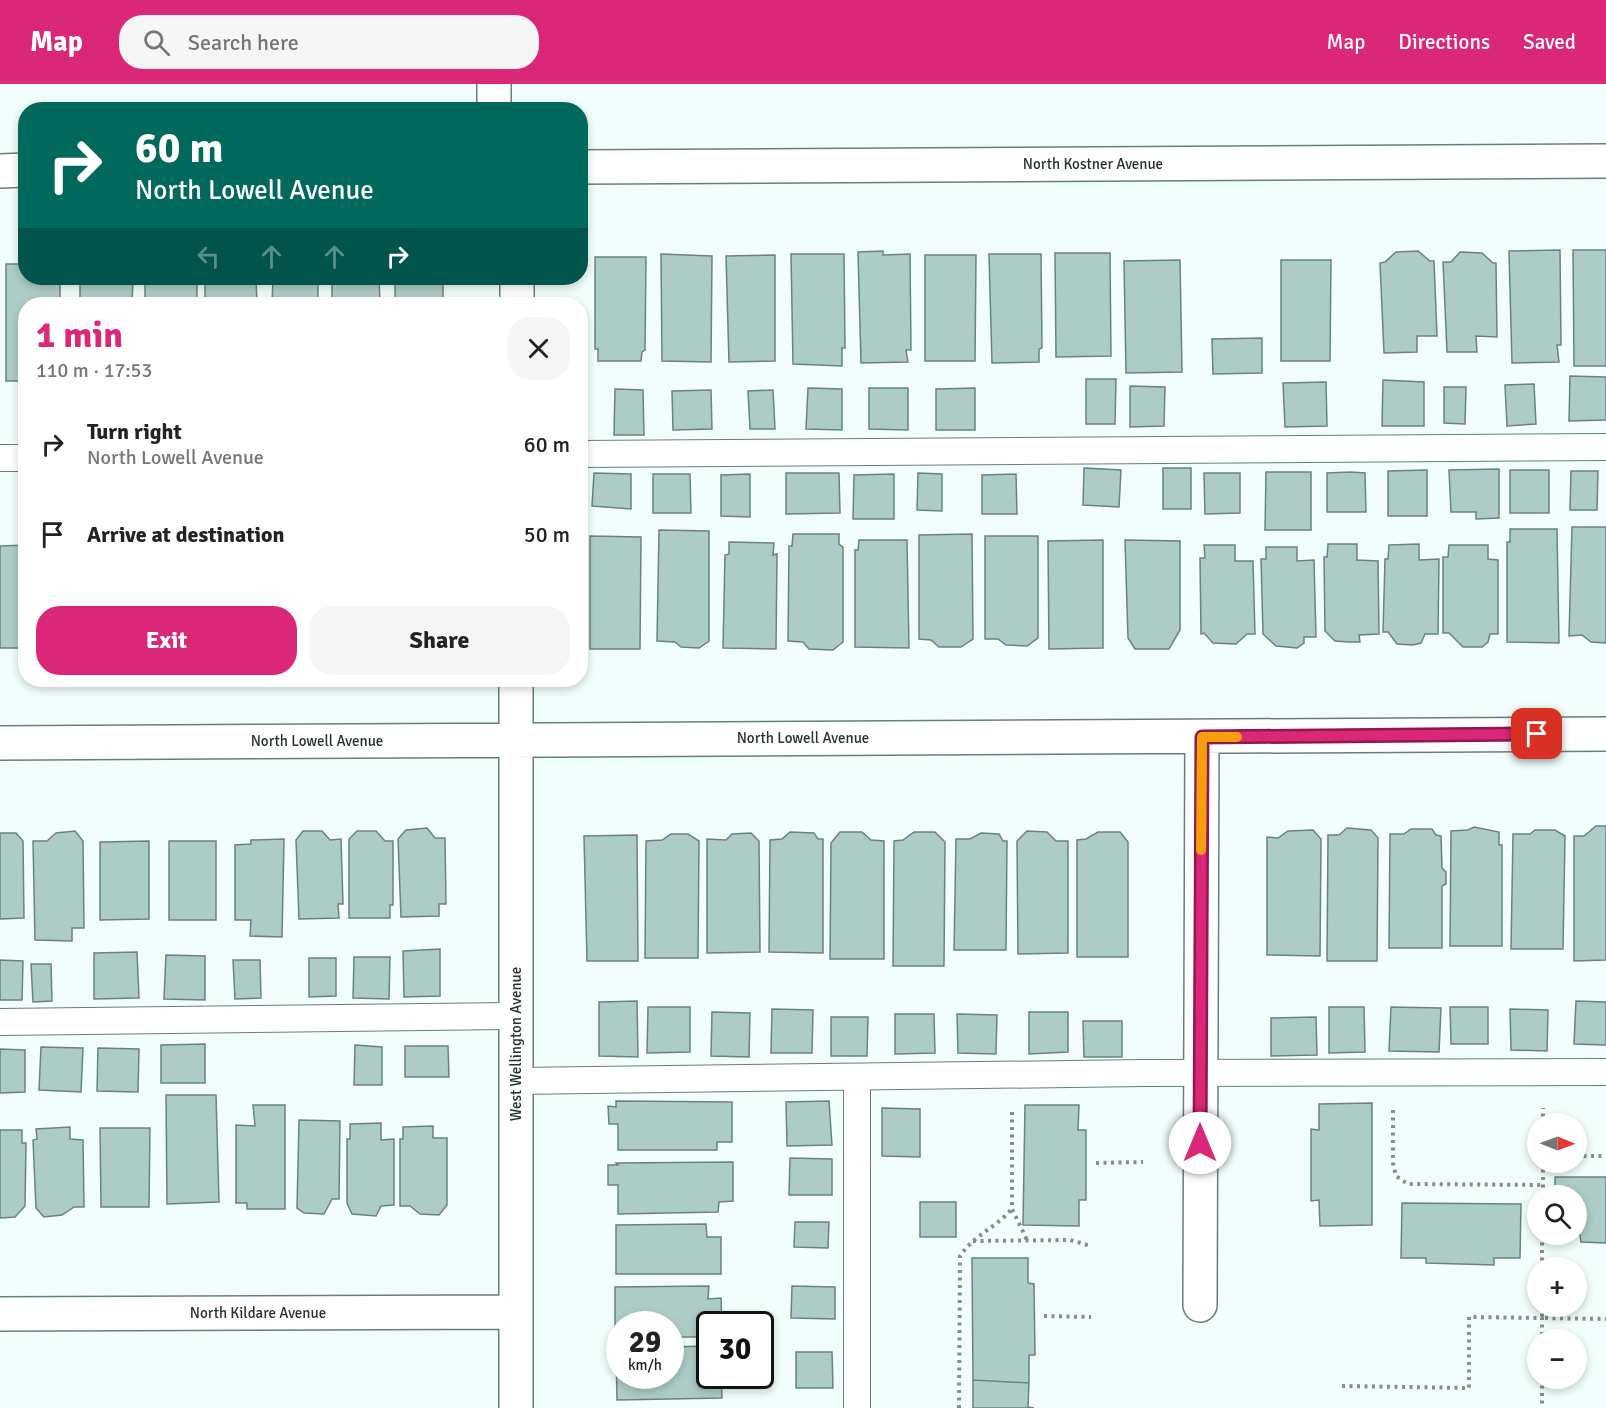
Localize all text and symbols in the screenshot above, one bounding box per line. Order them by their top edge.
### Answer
search box [119,15,539,69]
text: Map [30,25,83,59]
icon: search [140,26,173,59]
text: Search here [188,29,299,56]
text: Map [1327,29,1365,55]
text: Directions [1398,29,1490,55]
text: Saved [1523,29,1576,55]
text: 60 m [135,123,224,174]
icon: right [36,126,114,204]
street label: North Kostner Avenue [1023,155,1163,173]
text: North Lowell Avenue [135,174,374,207]
icon: left [192,240,225,273]
icon: ahead [255,240,288,273]
icon: ahead [318,240,351,273]
icon: right [381,240,414,273]
text: 1 min [36,313,123,358]
button: close [507,317,570,380]
text: 110 m · 17:53 [36,358,152,383]
text: Turn right [87,418,182,445]
icon: right [36,428,69,461]
text: 60 m [524,431,570,458]
text: North Lowell Avenue [87,445,264,470]
icon: arrive [36,518,69,551]
text: Arrive at destination [87,521,284,548]
text: 50 m [524,521,570,548]
button: Exit [36,606,297,675]
button: Share [309,606,570,675]
pin [1511,708,1562,759]
icon: arrive [1520,717,1553,750]
street label: North Lowell Avenue [737,729,869,747]
street label: North Lowell Avenue [251,732,383,750]
street label: West Wellington Avenue [507,967,525,1121]
position arrow [1168,1111,1232,1175]
north arrow [1527,1113,1587,1173]
map controls [1527,1113,1587,1389]
button: search [1527,1185,1587,1245]
button: + [1527,1257,1587,1317]
street label: North Kildare Avenue [190,1304,326,1322]
speed limit sign: 30 [696,1311,774,1389]
text: 29 [629,1324,661,1361]
button: − [1527,1329,1587,1389]
text: km/h [628,1356,662,1374]

